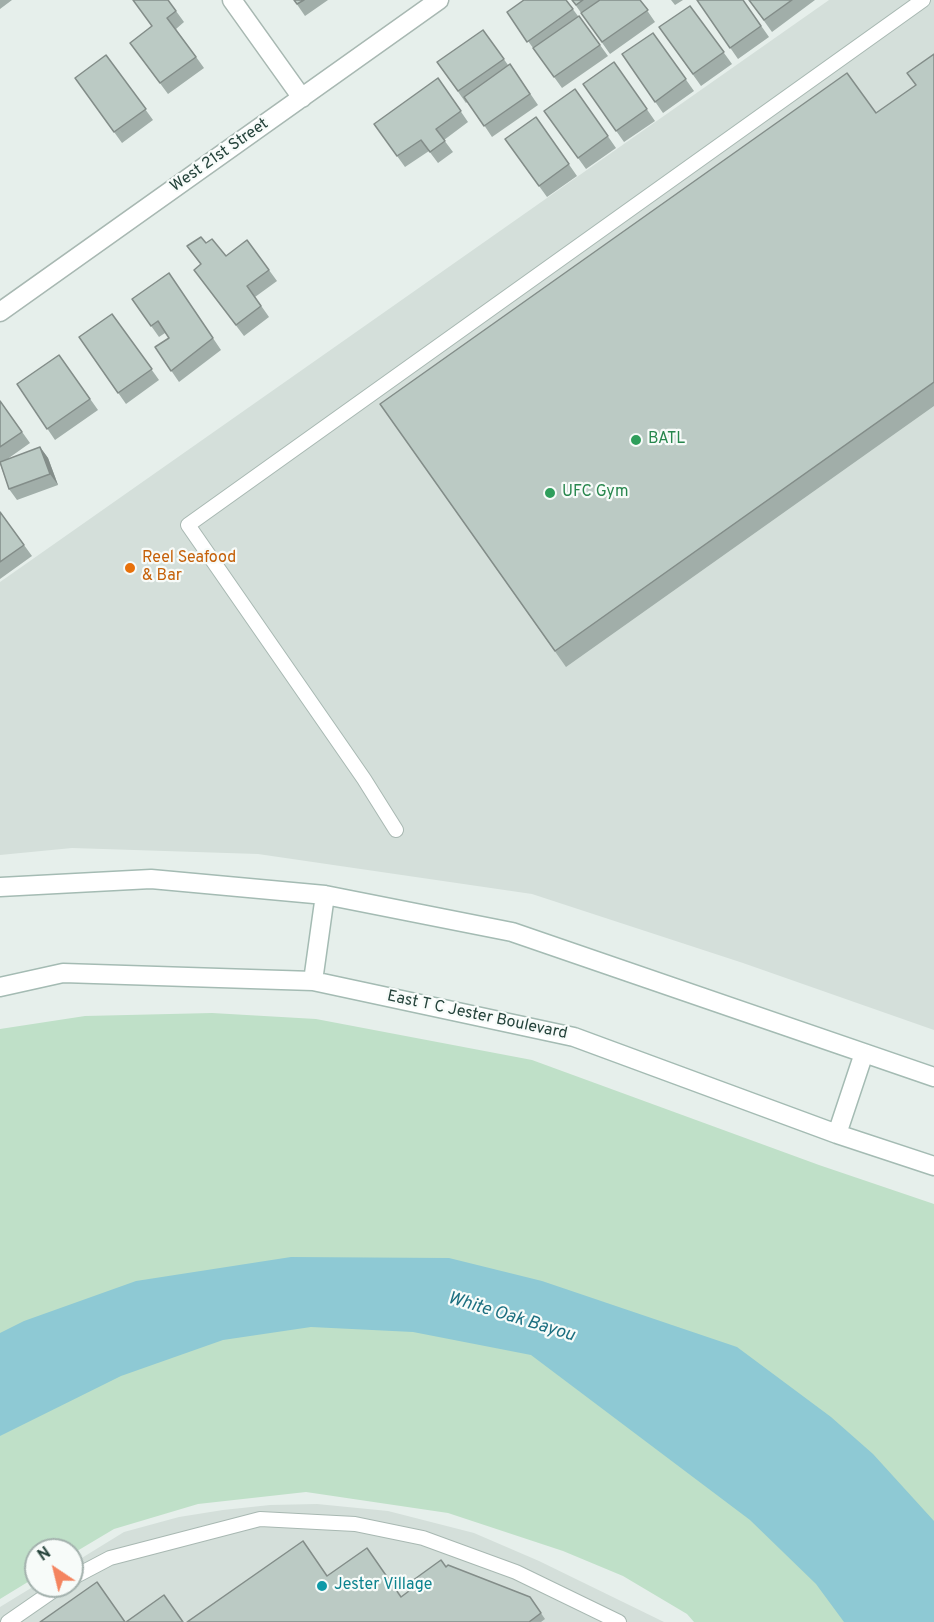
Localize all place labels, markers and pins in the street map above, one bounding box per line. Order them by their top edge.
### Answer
place label: BATL [648,430,685,450]
marker: BATL [629,433,643,447]
place label: UFC Gym [562,483,629,503]
marker: UFC Gym [543,486,557,500]
place label: Reel Seafood & Bar [142,549,236,587]
marker: Reel Seafood & Bar [123,561,137,575]
place label: Jester Village [334,1576,432,1596]
marker: Jester Village [315,1579,329,1593]

